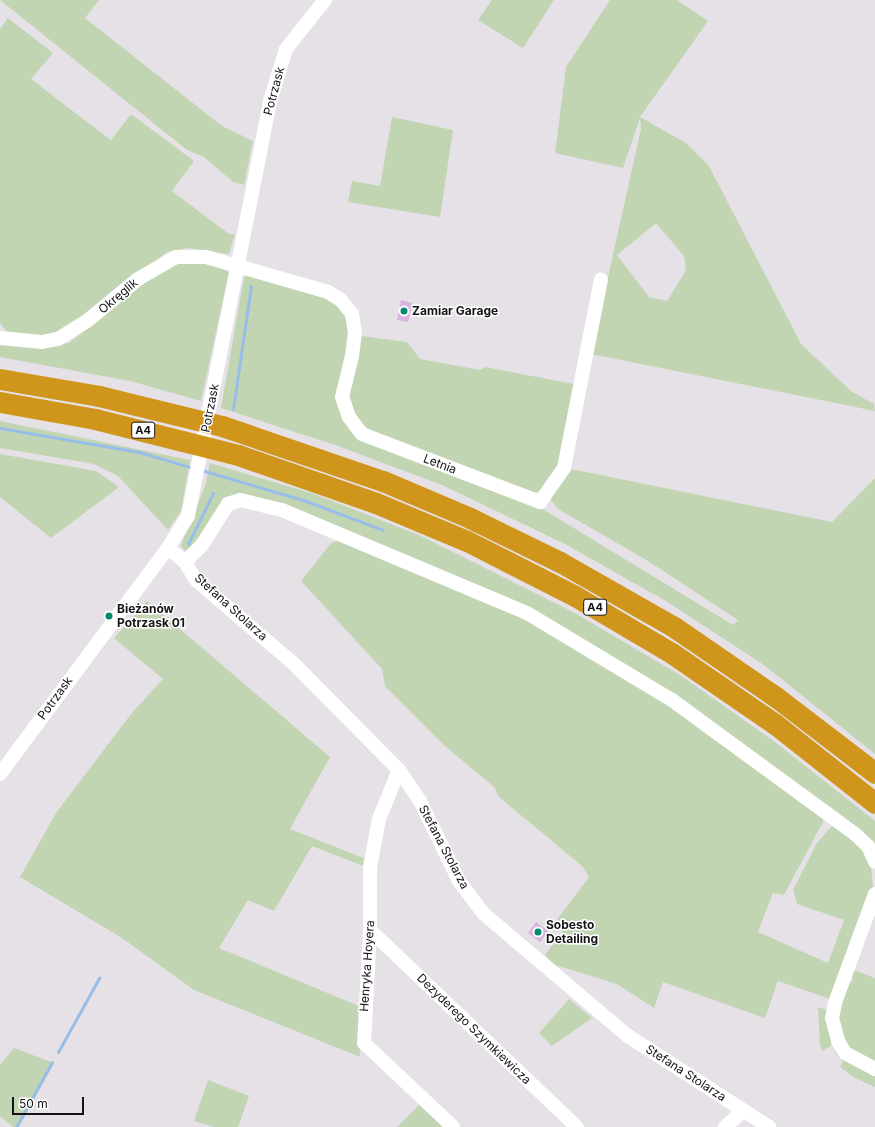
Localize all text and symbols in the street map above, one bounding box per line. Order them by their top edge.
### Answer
street label: Potrzask [261,65,287,117]
street label: Okręglik [95,275,141,317]
place label: Zamiar Garage [412,304,498,318]
marker: Zamiar Garage [399,306,409,316]
street label: Potrzask [198,382,222,434]
road number: A4 [131,421,155,439]
street label: Letnia [421,451,459,477]
street label: Stefana Stolarza [192,571,270,643]
road number: A4 [583,598,607,616]
place label: Bieżanów Potrzask 01 [117,602,185,630]
marker: Bieżanów Potrzask 01 [104,611,114,621]
street label: Potrzask [35,674,75,722]
street label: Stefana Stolarza [416,803,472,891]
place label: Sobesto Detailing [546,918,598,946]
street label: Henryka Hoyera [357,920,377,1012]
marker: Sobesto Detailing [533,927,543,937]
street label: Dezyderego Szymkiewicza [414,971,534,1087]
street label: Stefana Stolarza [643,1042,729,1104]
scale bar [14,1089,86,1115]
text: 50 m [19,1096,48,1111]

